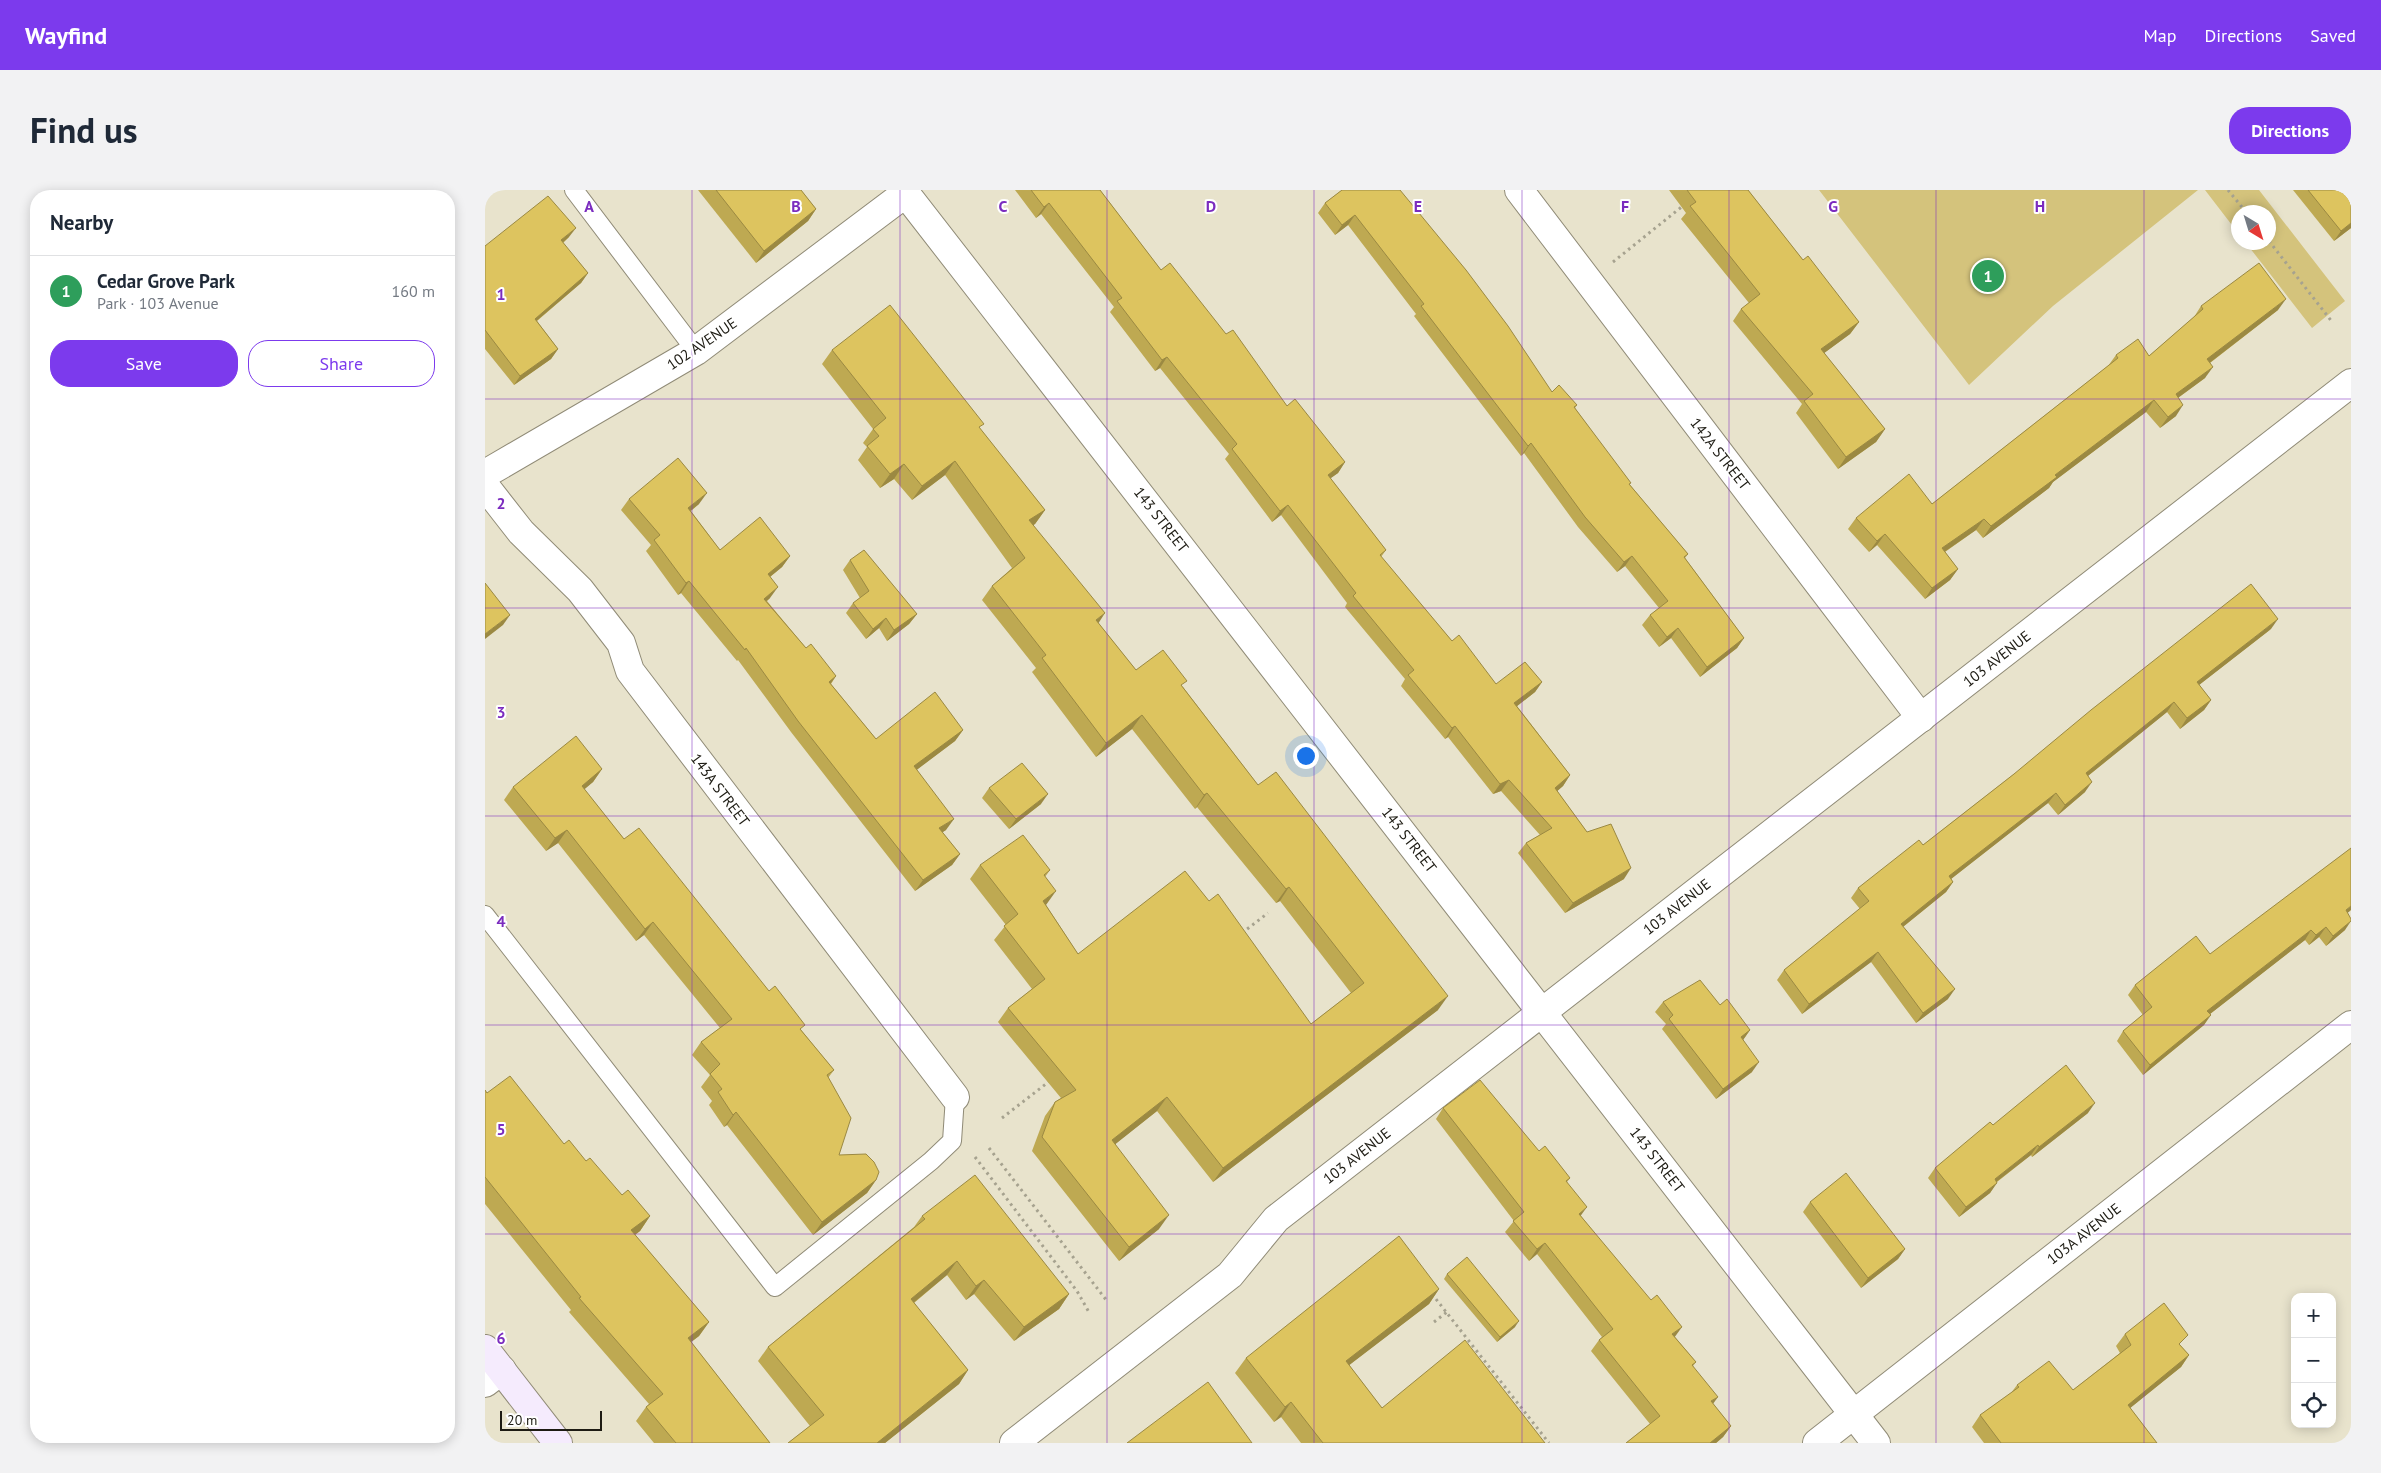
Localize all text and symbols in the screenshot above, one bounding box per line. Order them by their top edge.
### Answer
text: Wayfind [25,20,107,51]
text: Map [2144,24,2176,47]
text: Directions [2204,24,2282,47]
text: Saved [2310,24,2356,47]
text: Find us [30,107,138,153]
button: Directions [2229,107,2351,154]
text: A [584,196,594,216]
text: B [791,196,801,216]
text: C [999,196,1008,216]
text: D [1206,196,1216,216]
text: E [1414,196,1422,216]
text: F [1621,196,1629,216]
text: G [1828,196,1838,216]
text: H [2035,196,2045,216]
north arrow [2231,205,2276,250]
text: Nearby [50,209,113,236]
pin: 1 [1972,257,2004,295]
text: Cedar Grove Park [97,269,235,293]
text: 1 [61,281,71,301]
text: 160 m [392,281,435,301]
text: 1 [496,284,506,304]
text: Park · 103 Avenue [97,293,219,313]
street label: 102 AVENUE [663,313,740,374]
button: Save [50,340,238,387]
button: Share [248,340,435,387]
street label: 142A STREET [1686,414,1755,494]
street label: 143 STREET [1130,483,1193,557]
text: 2 [496,493,506,513]
street label: 103 AVENUE [1959,626,2034,691]
text: 3 [496,702,506,722]
your location [1293,743,1319,769]
street label: 143A STREET [687,750,754,830]
street label: 143 STREET [1378,803,1441,877]
street label: 103 AVENUE [1639,874,1714,939]
text: 4 [496,911,506,931]
text: 5 [496,1119,506,1139]
street label: 103 AVENUE [1319,1123,1394,1188]
street label: 143 STREET [1626,1123,1689,1197]
street label: 103A AVENUE [2043,1199,2125,1268]
map controls [2291,1293,2336,1428]
button: + [2291,1293,2336,1338]
text: 6 [496,1328,506,1348]
button: − [2291,1338,2336,1383]
button: locate [2291,1383,2336,1428]
scale bar [500,1408,603,1431]
text: 20 m [507,1411,537,1429]

